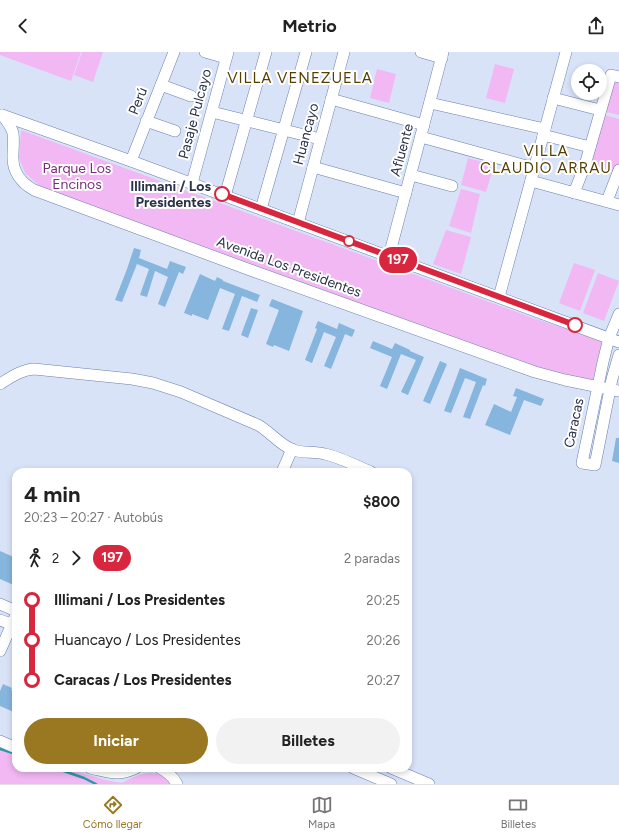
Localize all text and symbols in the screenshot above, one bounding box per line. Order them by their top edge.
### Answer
icon: back [12,15,34,37]
text: Metrio [282,15,337,37]
icon: share [585,15,607,37]
map controls [571,64,607,100]
button: locate [571,64,607,100]
street label: Pasaje Pulcayo [175,67,215,161]
district label: VILLA VENEZUELA [227,69,373,87]
street label: Perú [125,85,151,117]
street label: Huancayo [290,101,322,167]
street label: Afluente [387,121,417,178]
district label: VILLA CLAUDIO ARRAU [480,142,612,177]
park label: Parque Los Encinos [43,160,111,193]
place label: Illimani / Los Presidentes [130,178,211,211]
marker: Illimani / Los Presidentes [214,186,230,202]
street label: Avenida Los Presidentes [214,233,364,301]
unlabelled marker [343,235,355,247]
line badge: 197 [375,247,421,273]
text: 197 [387,251,409,268]
unlabelled marker [567,317,583,333]
street label: Caracas [560,397,588,449]
text: 4 min [24,481,81,508]
text: $800 [363,493,400,511]
text: 20:23 – 20:27 · Autobús [24,510,163,525]
icon: walk [24,547,46,569]
icon: forward [65,547,87,569]
text: 197 [101,549,123,566]
text: 2 [52,551,59,566]
text: 2 paradas [344,551,400,566]
text: Illimani / Los Presidentes [54,591,225,609]
text: 20:25 [366,593,400,608]
text: Huancayo / Los Presidentes [54,631,241,649]
text: 20:26 [366,633,400,648]
text: Caracas / Los Presidentes [54,671,232,689]
text: 20:27 [367,673,400,688]
button: Iniciar [24,718,208,764]
button: Billetes [216,718,400,764]
tab: Cómo llegar [83,794,142,831]
tab: Mapa [308,794,335,831]
tab: Billetes [501,794,536,831]

